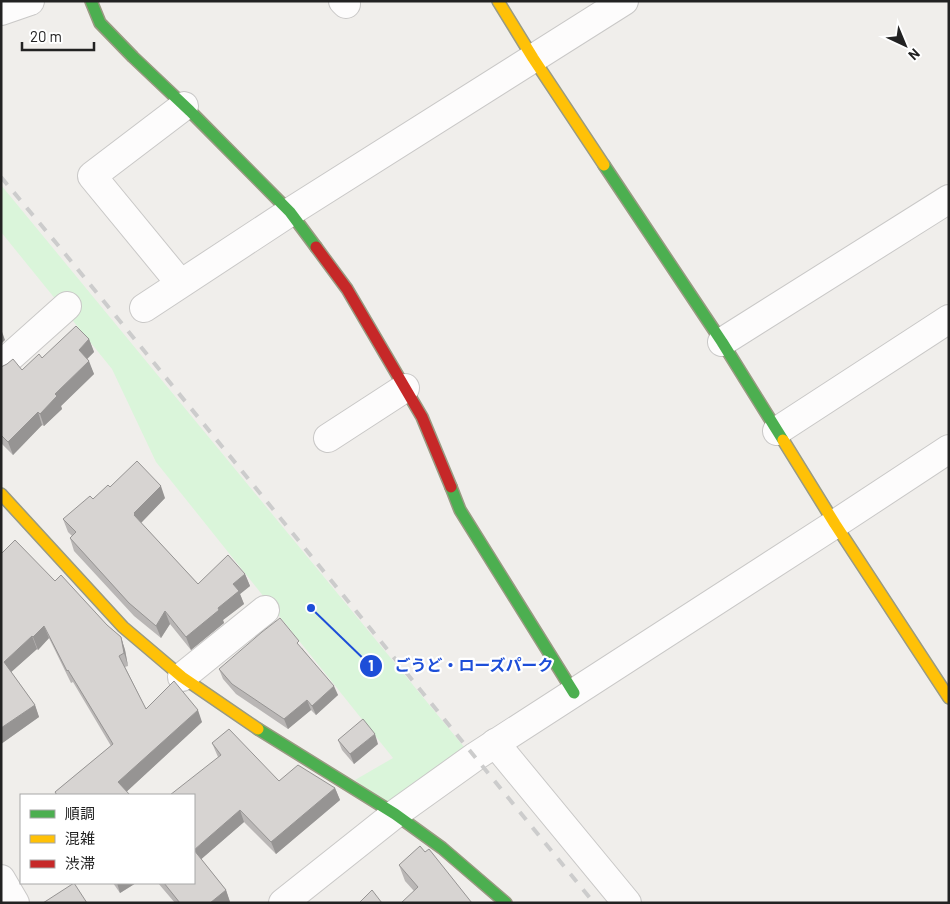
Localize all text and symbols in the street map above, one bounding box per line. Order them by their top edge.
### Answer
scale bar [22,20,95,52]
north arrow [880,20,930,70]
text: 20 m [30,27,62,45]
text: N [905,45,924,64]
callout: ごうど・ローズパーク [359,650,564,681]
text: ごうど・ローズパーク [394,655,554,674]
text: 1 [368,656,374,674]
legend [20,794,195,884]
text: 順調 [65,804,95,822]
text: 混雑 [65,829,95,847]
text: 渋滞 [65,854,95,872]

